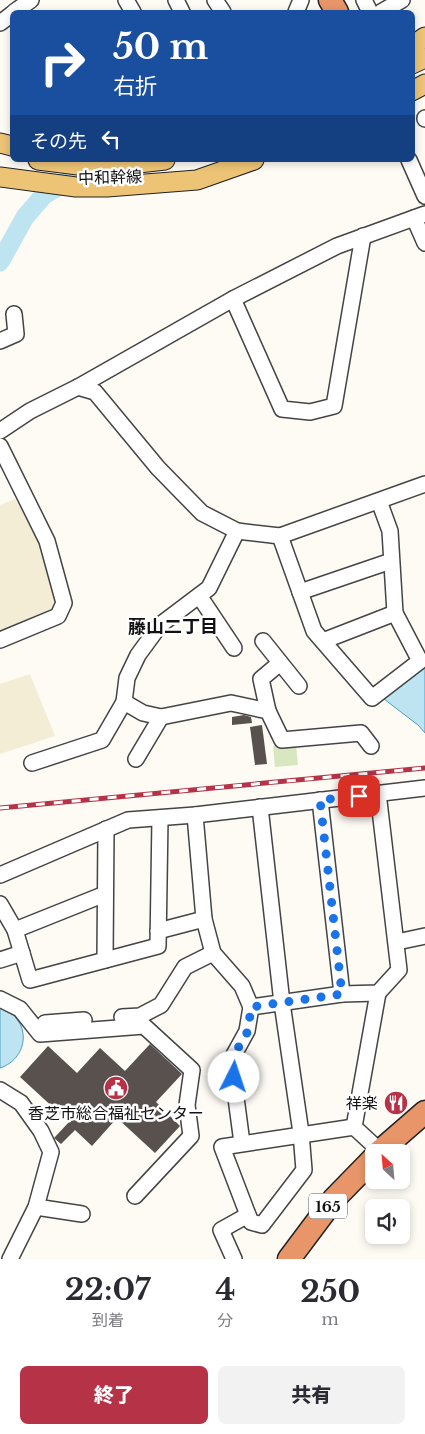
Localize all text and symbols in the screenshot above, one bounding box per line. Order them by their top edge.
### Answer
text: 50 m [113,25,208,68]
icon: right [30,30,95,95]
text: 右折 [113,73,157,100]
icon: left [97,125,125,153]
text: その先 [30,130,87,153]
street label: 中和幹線 [78,166,142,188]
district label: 藤山二丁目 [128,616,218,638]
pin [338,775,380,817]
icon: arrive [345,782,373,810]
position arrow [207,1050,259,1102]
public building icon: 香芝市総合福祉センター [103,1075,129,1101]
restaurant icon: 祥楽 [383,1090,409,1116]
place label: 祥楽 [346,1093,378,1113]
place label: 香芝市総合福祉センター [28,1103,204,1123]
north arrow [365,1144,410,1189]
map controls [365,1144,410,1244]
road number: 165 [309,1194,347,1218]
button: sound [365,1199,410,1244]
text: 22:07 [65,1271,151,1308]
text: 4 [215,1271,235,1308]
text: 250 [300,1273,360,1310]
text: m [322,1309,339,1329]
text: 到着 [92,1310,124,1330]
text: 分 [217,1310,233,1330]
button: 終了 [20,1366,208,1424]
button: 共有 [218,1366,405,1424]

